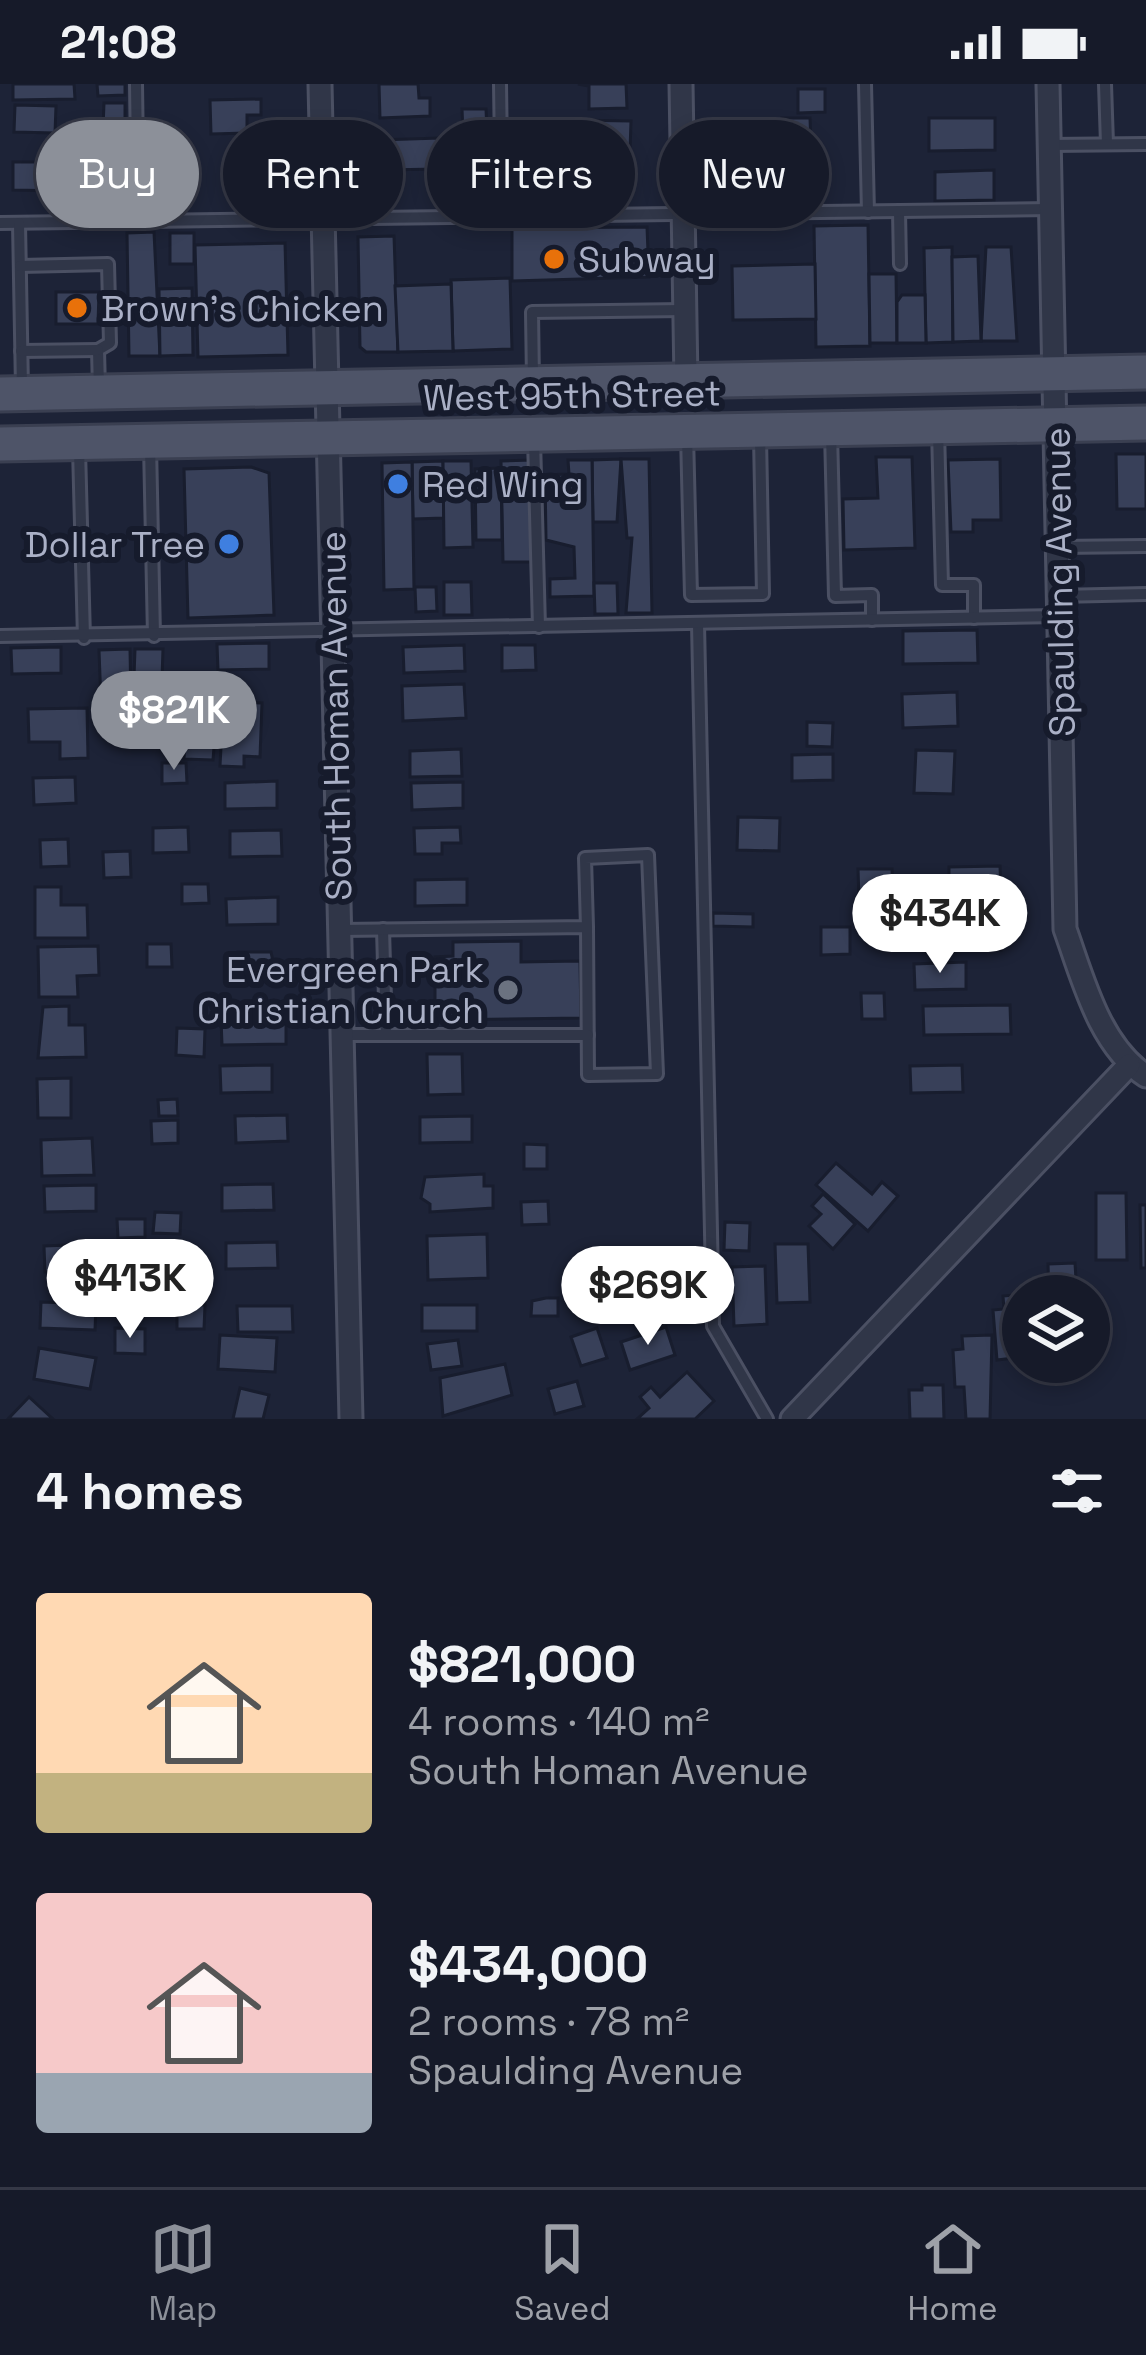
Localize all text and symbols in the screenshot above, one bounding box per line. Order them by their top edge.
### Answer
text: 21:08 [60,14,177,71]
chip: Buy [36,120,199,228]
chip: Rent [223,120,403,228]
chip: Filters [427,120,635,228]
chip: New [659,120,829,228]
place label: Subway [578,237,716,283]
marker: Subway [541,246,567,272]
place label: Brown's Chicken [101,286,384,332]
marker: Brown's Chicken [64,295,90,321]
street label: West 95th Street [423,370,721,422]
street label: Spaulding Avenue [1034,427,1086,737]
place label: Red Wing [422,462,584,508]
marker: Red Wing [385,471,411,497]
place label: Dollar Tree [25,522,205,568]
marker: Dollar Tree [216,531,242,557]
street label: South Homan Avenue [310,531,362,901]
pin: $821K [90,671,258,773]
text: $821K [118,685,230,734]
pin: $434K [856,874,1024,976]
text: $434K [879,888,1001,937]
place label: Evergreen Park Christian Church [197,947,484,1034]
marker: Evergreen Park Christian Church [495,977,521,1003]
pin: $413K [46,1239,214,1341]
pin: $269K [564,1246,732,1348]
text: $413K [74,1253,186,1302]
text: $269K [588,1260,708,1309]
map controls [1002,1275,1110,1383]
button: layers [1002,1275,1110,1383]
icon: filters [1044,1458,1110,1524]
text: 4 homes [36,1459,244,1524]
text: $821,000 [408,1632,636,1697]
icon: home [132,1641,276,1785]
text: 4 rooms · 140 m² [408,1697,710,1746]
text: South Homan Avenue [408,1746,809,1795]
text: $434,000 [408,1932,648,1997]
icon: home [132,1941,276,2085]
text: 2 rooms · 78 m² [408,1997,689,2046]
text: Spaulding Avenue [408,2046,743,2095]
tab: Map [149,2216,217,2330]
tab: Saved [514,2216,611,2330]
tab: Home [908,2216,997,2330]

